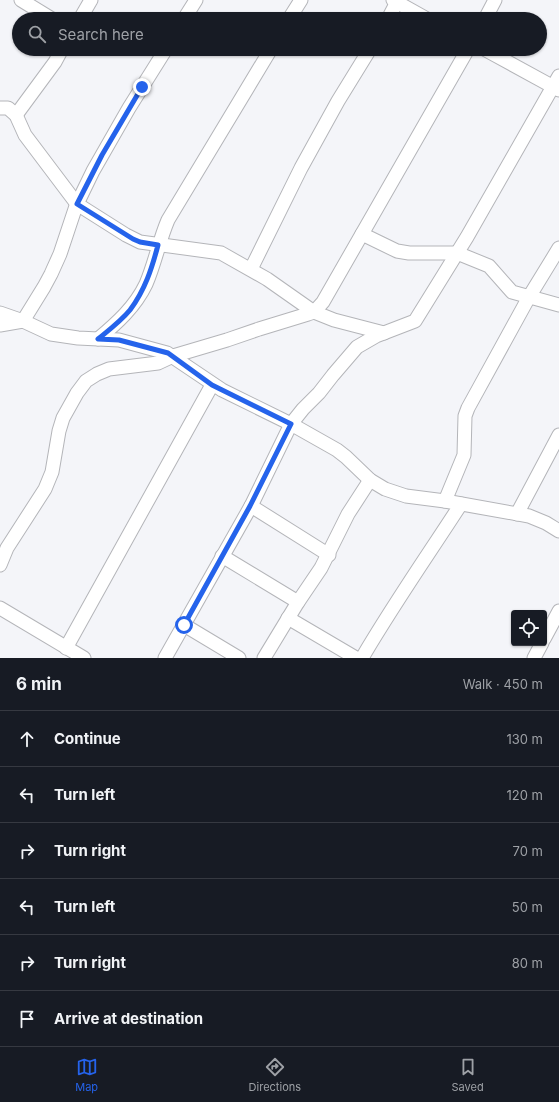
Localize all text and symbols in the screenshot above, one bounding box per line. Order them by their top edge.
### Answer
search box [12,12,547,56]
icon: search [26,23,48,45]
text: Search here [58,25,144,44]
route end [133,78,151,96]
map controls [511,610,547,646]
button: locate [511,610,547,646]
route start [175,616,193,634]
text: 6 min [16,674,62,694]
text: Walk · 450 m [463,676,543,692]
icon: ahead [16,728,38,750]
text: Continue [54,729,121,748]
text: 130 m [506,731,543,747]
icon: left [16,784,38,806]
text: Turn left [54,785,115,804]
text: 120 m [507,787,543,803]
icon: right [16,840,38,862]
text: Turn right [54,841,126,860]
text: 70 m [513,843,543,859]
icon: left [16,896,38,918]
text: Turn left [54,897,115,916]
text: 50 m [512,899,543,915]
icon: right [16,952,38,974]
text: Turn right [54,953,126,972]
text: 80 m [512,955,543,971]
icon: arrive [16,1008,38,1030]
text: Arrive at destination [54,1009,203,1028]
tab: Map [75,1056,98,1094]
tab: Directions [249,1056,301,1094]
tab: Saved [452,1056,484,1094]

